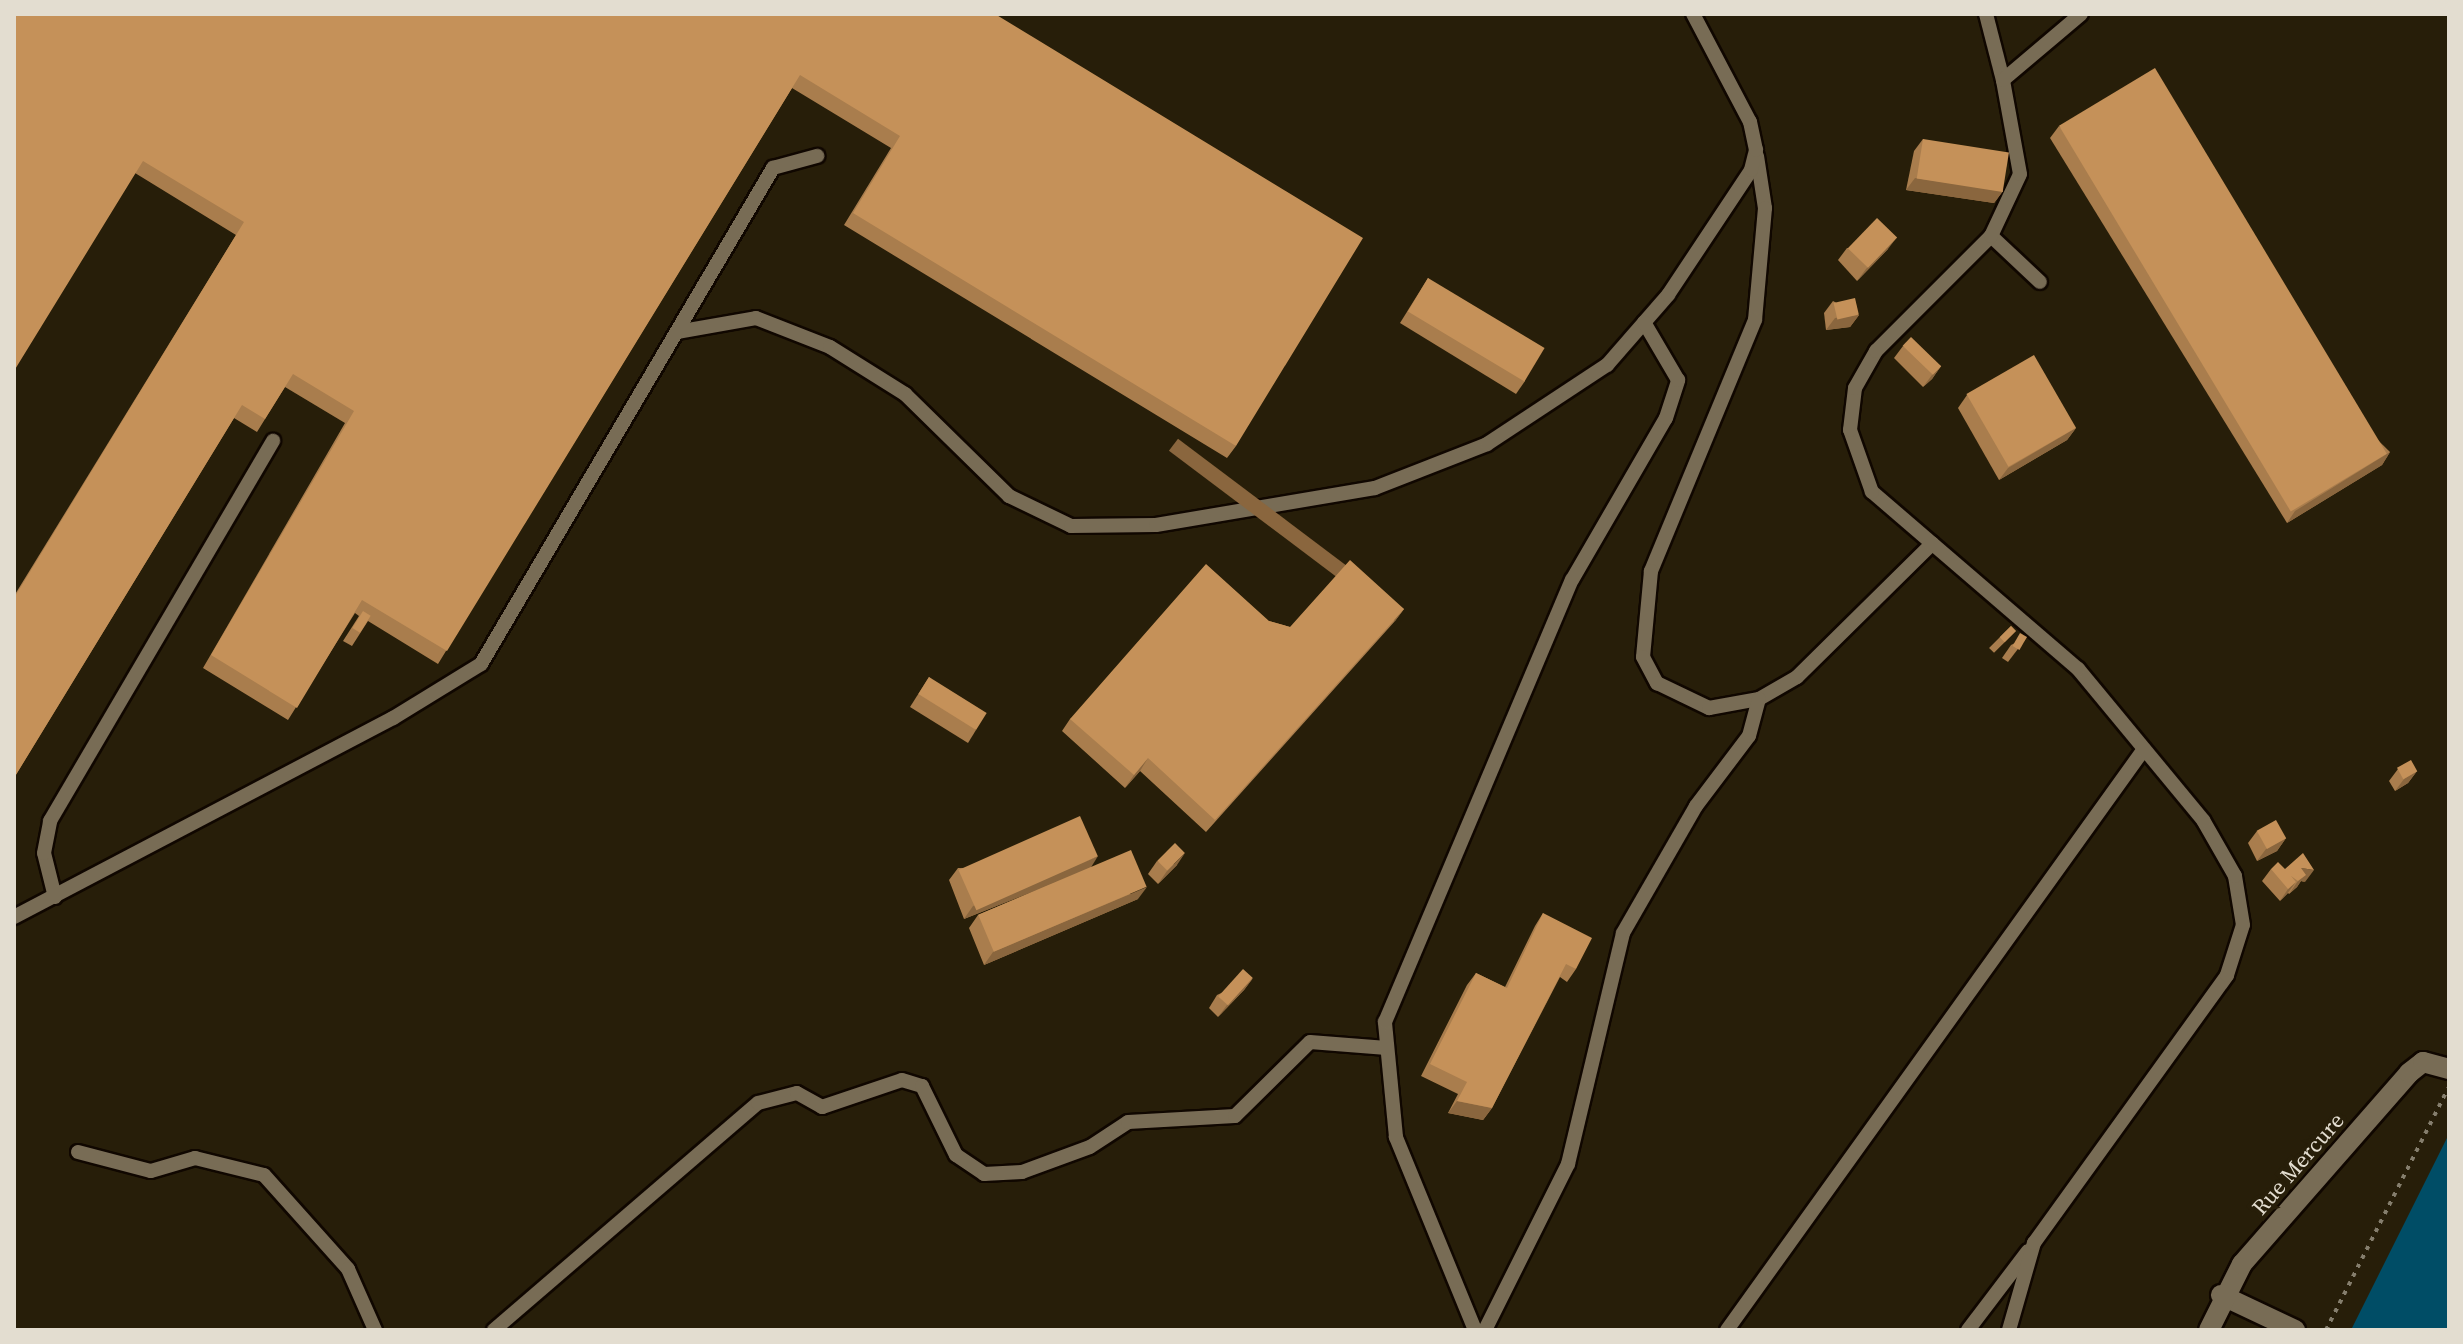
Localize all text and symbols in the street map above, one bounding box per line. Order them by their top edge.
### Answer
street label: Rue Mercure [2247,1108,2349,1220]

